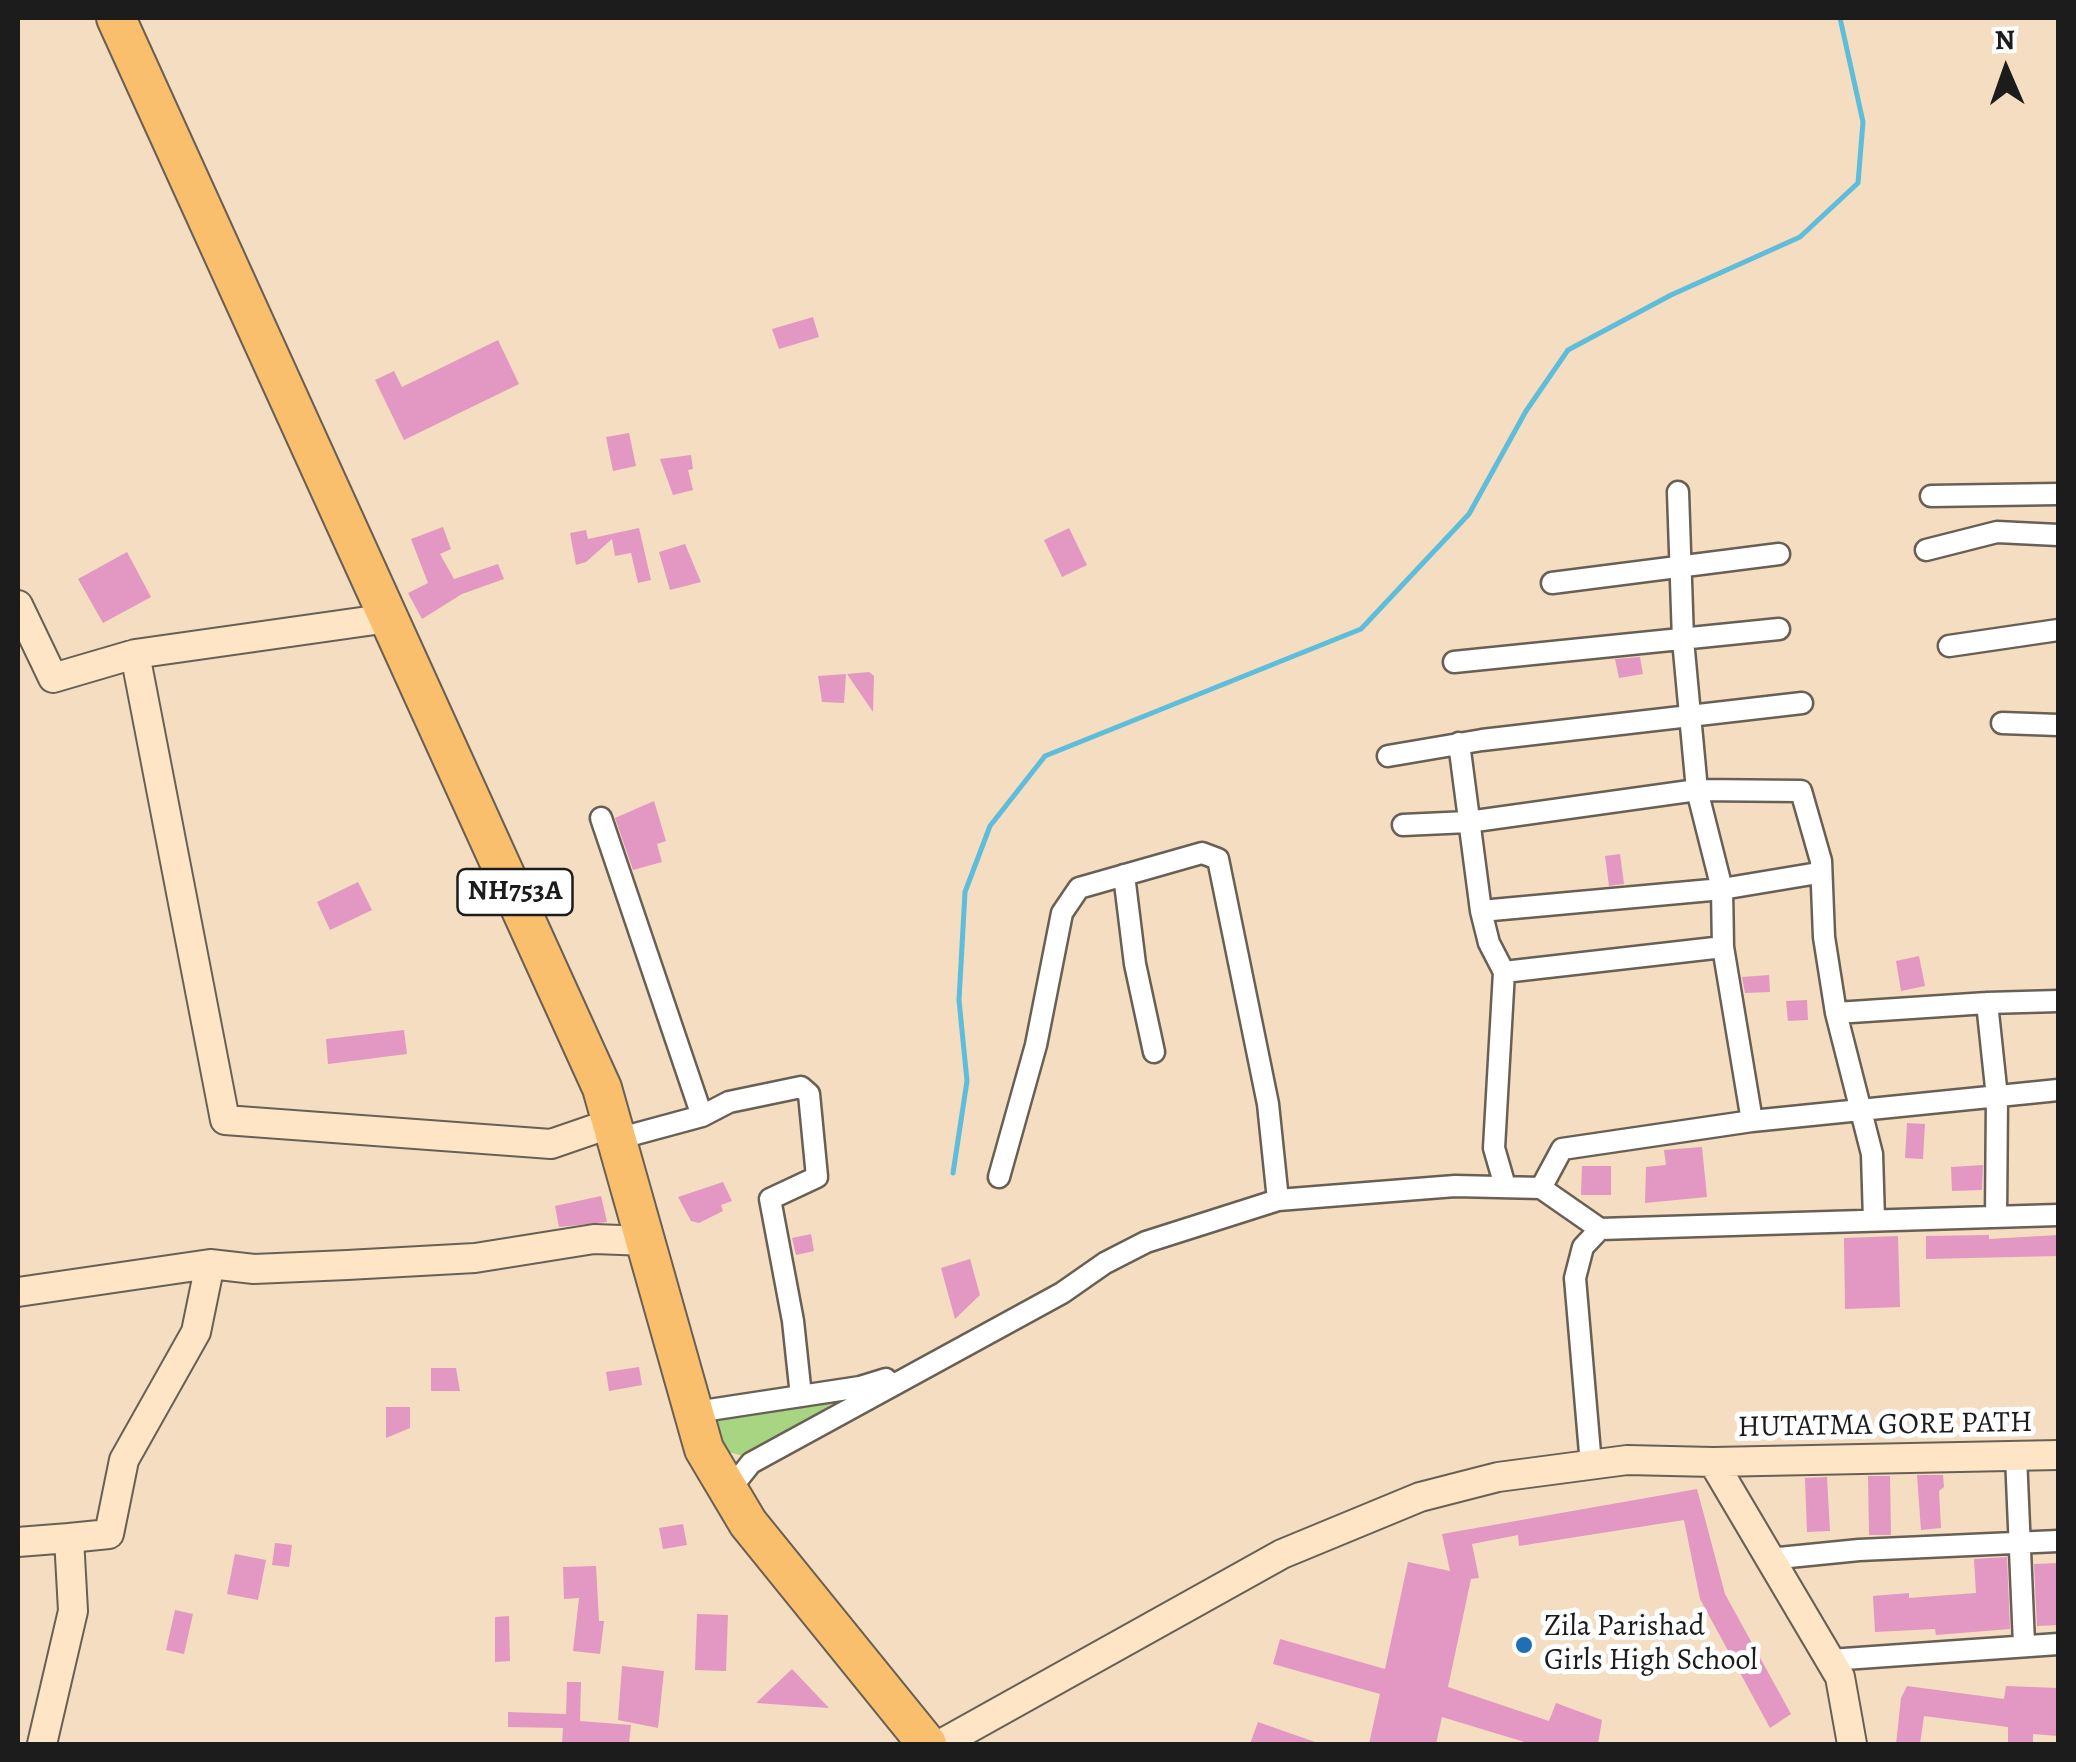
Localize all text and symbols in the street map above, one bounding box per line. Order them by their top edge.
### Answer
north arrow [1956,20,2056,120]
text: N [1994,21,2016,59]
road number: NH753A [458,869,572,915]
street label: HUTATMA GORE PATH [1737,1405,2033,1447]
place label: Zila Parishad Girls High School [1544,1610,1758,1680]
marker: Zila Parishad Girls High School [1513,1634,1535,1656]

